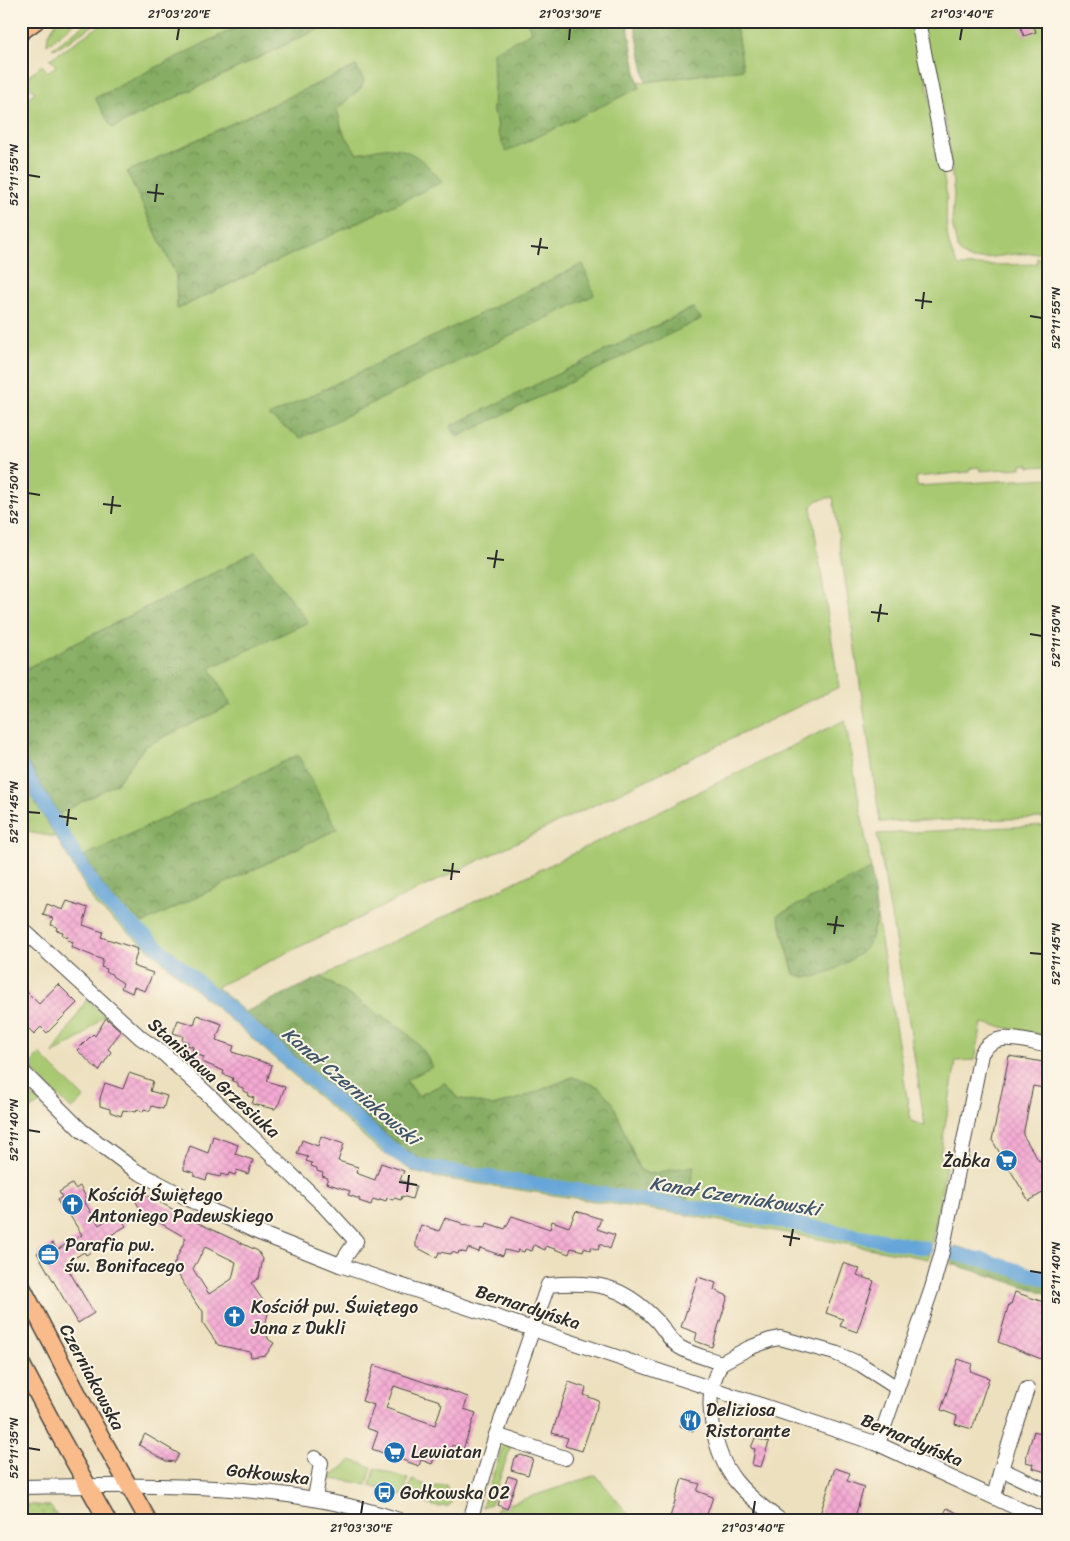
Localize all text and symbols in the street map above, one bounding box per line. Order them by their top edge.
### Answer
text: 21°03'20"E [148,3,211,25]
text: 21°03'30"E [539,3,602,25]
text: 21°03'40"E [931,3,995,25]
text: 52°11'55"N [3,143,25,206]
text: 52°11'55"N [1045,286,1067,349]
text: 52°11'50"N [3,461,25,524]
text: 52°11'50"N [1045,604,1067,667]
text: 52°11'45"N [3,780,25,843]
text: 52°11'45"N [1045,922,1067,985]
street label: Stanisława Grzesiuka [140,1009,288,1147]
water label: Kanał Czerniakowski [275,1018,430,1156]
text: 52°11'40"N [3,1098,25,1161]
place label: Żabka [943,1145,991,1177]
supermarket icon: Żabka [994,1149,1018,1173]
water label: Kanał Czerniakowski [648,1166,826,1226]
place label: Kościół Świętego Antoniego Padewskiego [87,1179,274,1232]
church icon: Kościół Świętego Antoniego Padewskiego [60,1193,84,1217]
place label: Parafia pw. św. Bonifacego [64,1229,184,1282]
text: 52°11'40"N [1045,1241,1067,1304]
office icon: Parafia pw. św. Bonifacego [37,1243,61,1267]
street label: Bernardyńska [471,1275,585,1339]
place label: Kościół pw. Świętego Jana z Dukli [250,1291,418,1344]
church icon: Kościół pw. Świętego Jana z Dukli [223,1305,247,1329]
street label: Czerniakowska [50,1318,134,1437]
place label: Deliziosa Ristorante [706,1394,790,1447]
street label: Bernardyńska [856,1404,968,1476]
restaurant icon: Deliziosa Ristorante [678,1408,702,1432]
text: 52°11'35"N [3,1417,25,1479]
place label: Lewiatan [411,1436,482,1468]
supermarket icon: Lewiatan [383,1440,407,1464]
street label: Gołkowska [225,1454,311,1494]
place label: Gołkowska 02 [400,1477,510,1509]
bus stop icon: Gołkowska 02 [372,1481,396,1505]
text: 21°03'30"E [330,1517,393,1539]
text: 21°03'40"E [722,1517,786,1539]

